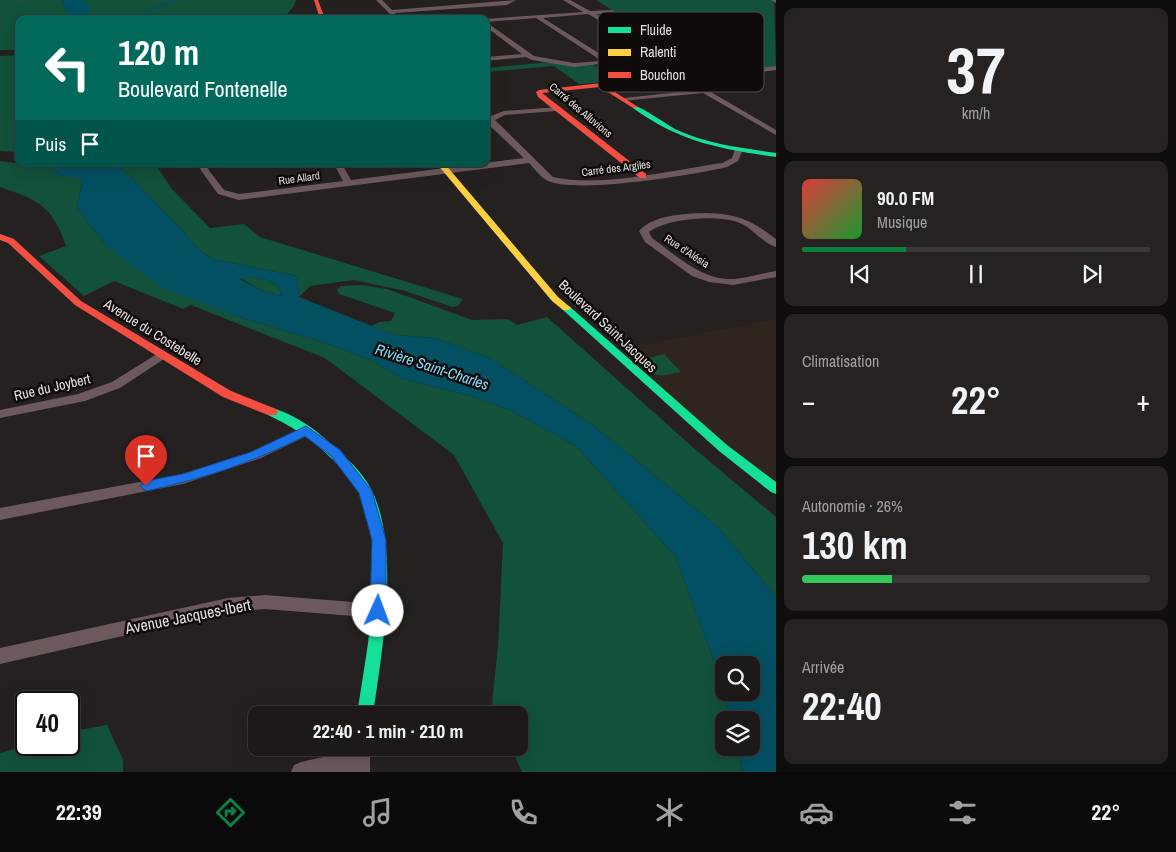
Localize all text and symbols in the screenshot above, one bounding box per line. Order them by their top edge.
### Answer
legend [598,12,764,92]
text: Fluide [640,21,672,39]
text: 37 [946,26,1006,113]
text: 120 m [118,29,199,76]
icon: left [35,35,100,100]
text: Ralenti [640,43,676,61]
text: Bouchon [640,66,685,84]
text: Boulevard Fontenelle [118,74,288,104]
street label: Carré des Alluvions [547,79,616,141]
text: km/h [962,102,990,124]
icon: arrive [76,130,104,158]
text: Puis [35,131,66,157]
street label: Carré des Argiles [581,157,652,179]
street label: Rue Allard [277,168,321,188]
text: 90.0 FM [877,185,934,211]
text: Musique [877,211,927,233]
street label: Rue d'Alésia [662,231,712,271]
icon: previous [846,260,874,288]
icon: pause [962,260,990,288]
icon: next [1078,260,1106,288]
street label: Boulevard Saint-Jacques [555,276,661,376]
street label: Avenue du Costebelle [100,294,205,369]
water label: Rivière Saint-Charles [373,338,492,395]
text: Climatisation [802,350,879,372]
street label: Rue du Joybert [12,369,92,405]
text: 22° [951,375,1001,426]
text: − [802,382,815,420]
text: + [1137,382,1150,420]
pin [125,435,167,486]
icon: arrive [132,442,160,470]
text: Autonomie · 26% [802,495,903,517]
text: 130 km [802,520,908,571]
position arrow [351,584,403,636]
street label: Avenue Jacques-Ibert [122,593,253,639]
map controls [715,656,760,756]
button: search [715,656,760,701]
text: Arrivée [802,656,844,678]
text: 22:40 [802,681,882,732]
speed limit sign: 40 [15,691,80,756]
button: layers [715,711,760,756]
text: 22:40 · 1 min · 210 m [313,718,463,744]
icon: directions [213,795,248,830]
icon: music [360,795,395,830]
icon: phone [506,795,541,830]
icon: climate [652,795,687,830]
icon: car [799,795,834,830]
icon: filters [945,795,980,830]
text: 22:39 [56,797,102,827]
text: 22° [1091,797,1120,827]

